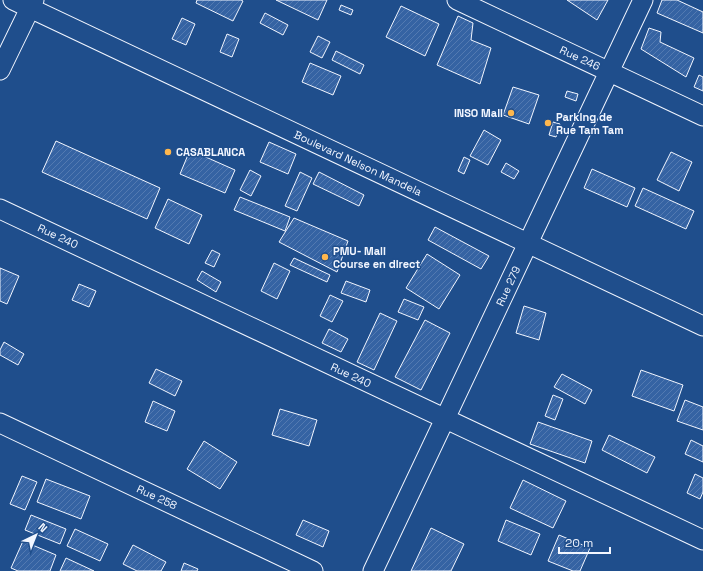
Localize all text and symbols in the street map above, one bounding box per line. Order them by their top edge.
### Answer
street label: Rue 246 [558,43,603,74]
place label: INSO Mali [454,106,503,120]
marker: INSO Mali [506,108,516,118]
place label: Parking de Rue Tam Tam [556,110,624,137]
marker: Parking de Rue Tam Tam [543,118,553,128]
street label: Boulevard Nelson Mandela [292,127,425,199]
place label: CASABLANCA [176,145,245,159]
marker: CASABLANCA [163,147,173,157]
street label: Rue 240 [35,221,81,251]
place label: PMU- Mali Course en direct [333,244,420,271]
marker: PMU- Mali Course en direct [320,252,330,262]
street label: Rue 279 [493,264,523,308]
street label: Rue 240 [328,360,374,390]
street label: Rue 258 [135,482,180,513]
north arrow [16,515,56,555]
text: N [35,520,50,535]
scale bar [559,529,610,555]
text: 20 m [565,535,593,551]

